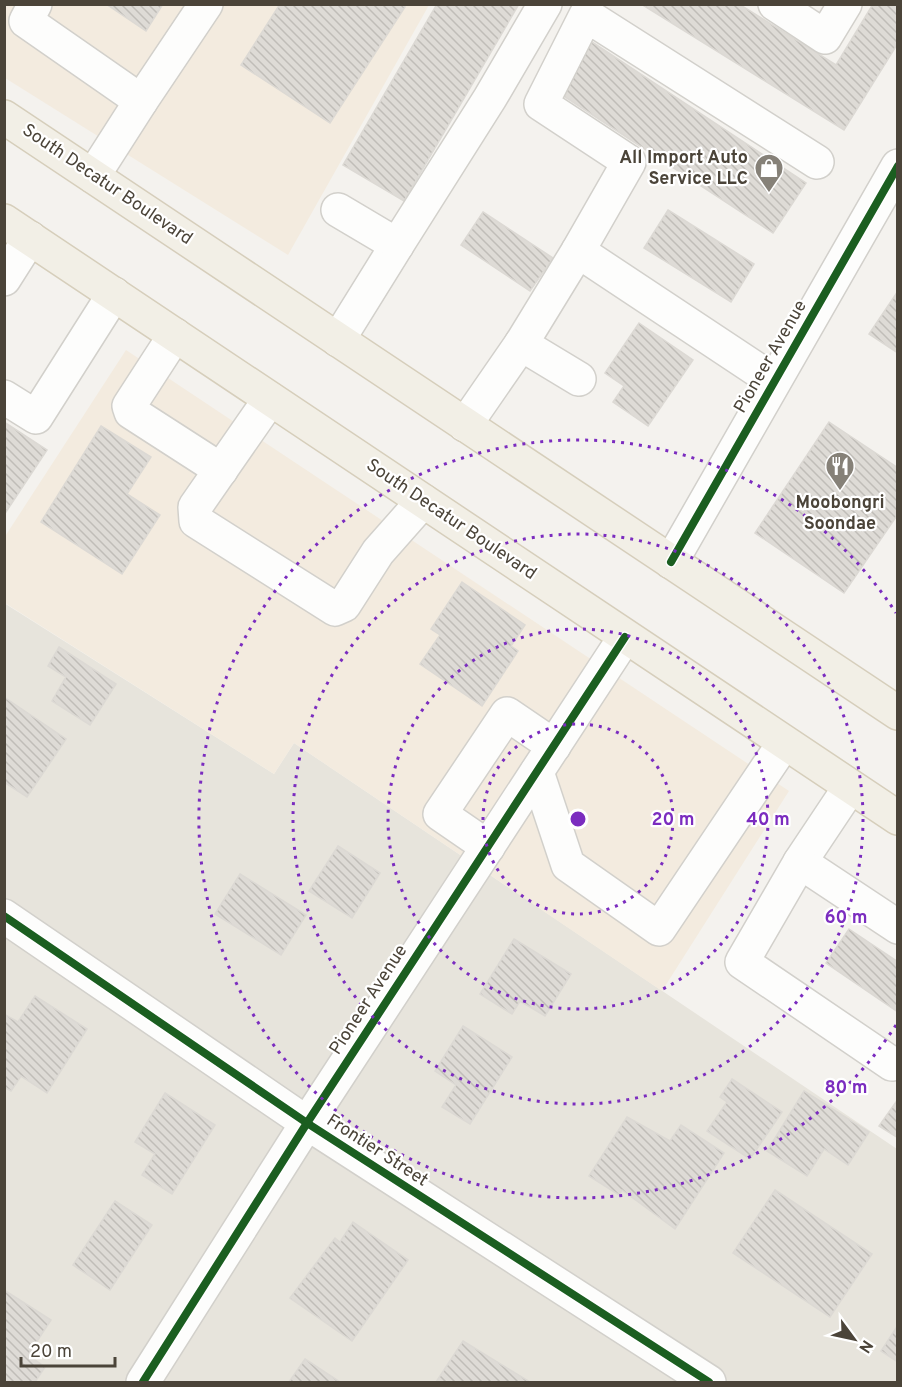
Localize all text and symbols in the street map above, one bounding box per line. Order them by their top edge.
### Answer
street label: South Decatur Boulevard [17,119,197,251]
place label: All Import Auto Service LLC [619,147,748,191]
shop icon: All Import Auto Service LLC [753,152,785,194]
street label: Pioneer Avenue [729,296,813,418]
restaurant icon: Moobongri Soondae [824,450,856,492]
street label: South Decatur Boulevard [361,454,541,586]
place label: Moobongri Soondae [795,492,885,536]
centre of rings [568,809,588,829]
text: 20 m [651,809,695,832]
text: 40 m [746,809,790,832]
text: 60 m [824,907,868,930]
street label: Pioneer Avenue [325,941,413,1059]
text: 80 m [824,1077,868,1100]
street label: Frontier Street [322,1110,432,1192]
north arrow [824,1309,884,1369]
scale bar [21,1330,116,1368]
text: N [853,1336,876,1356]
text: 20 m [30,1341,72,1364]

